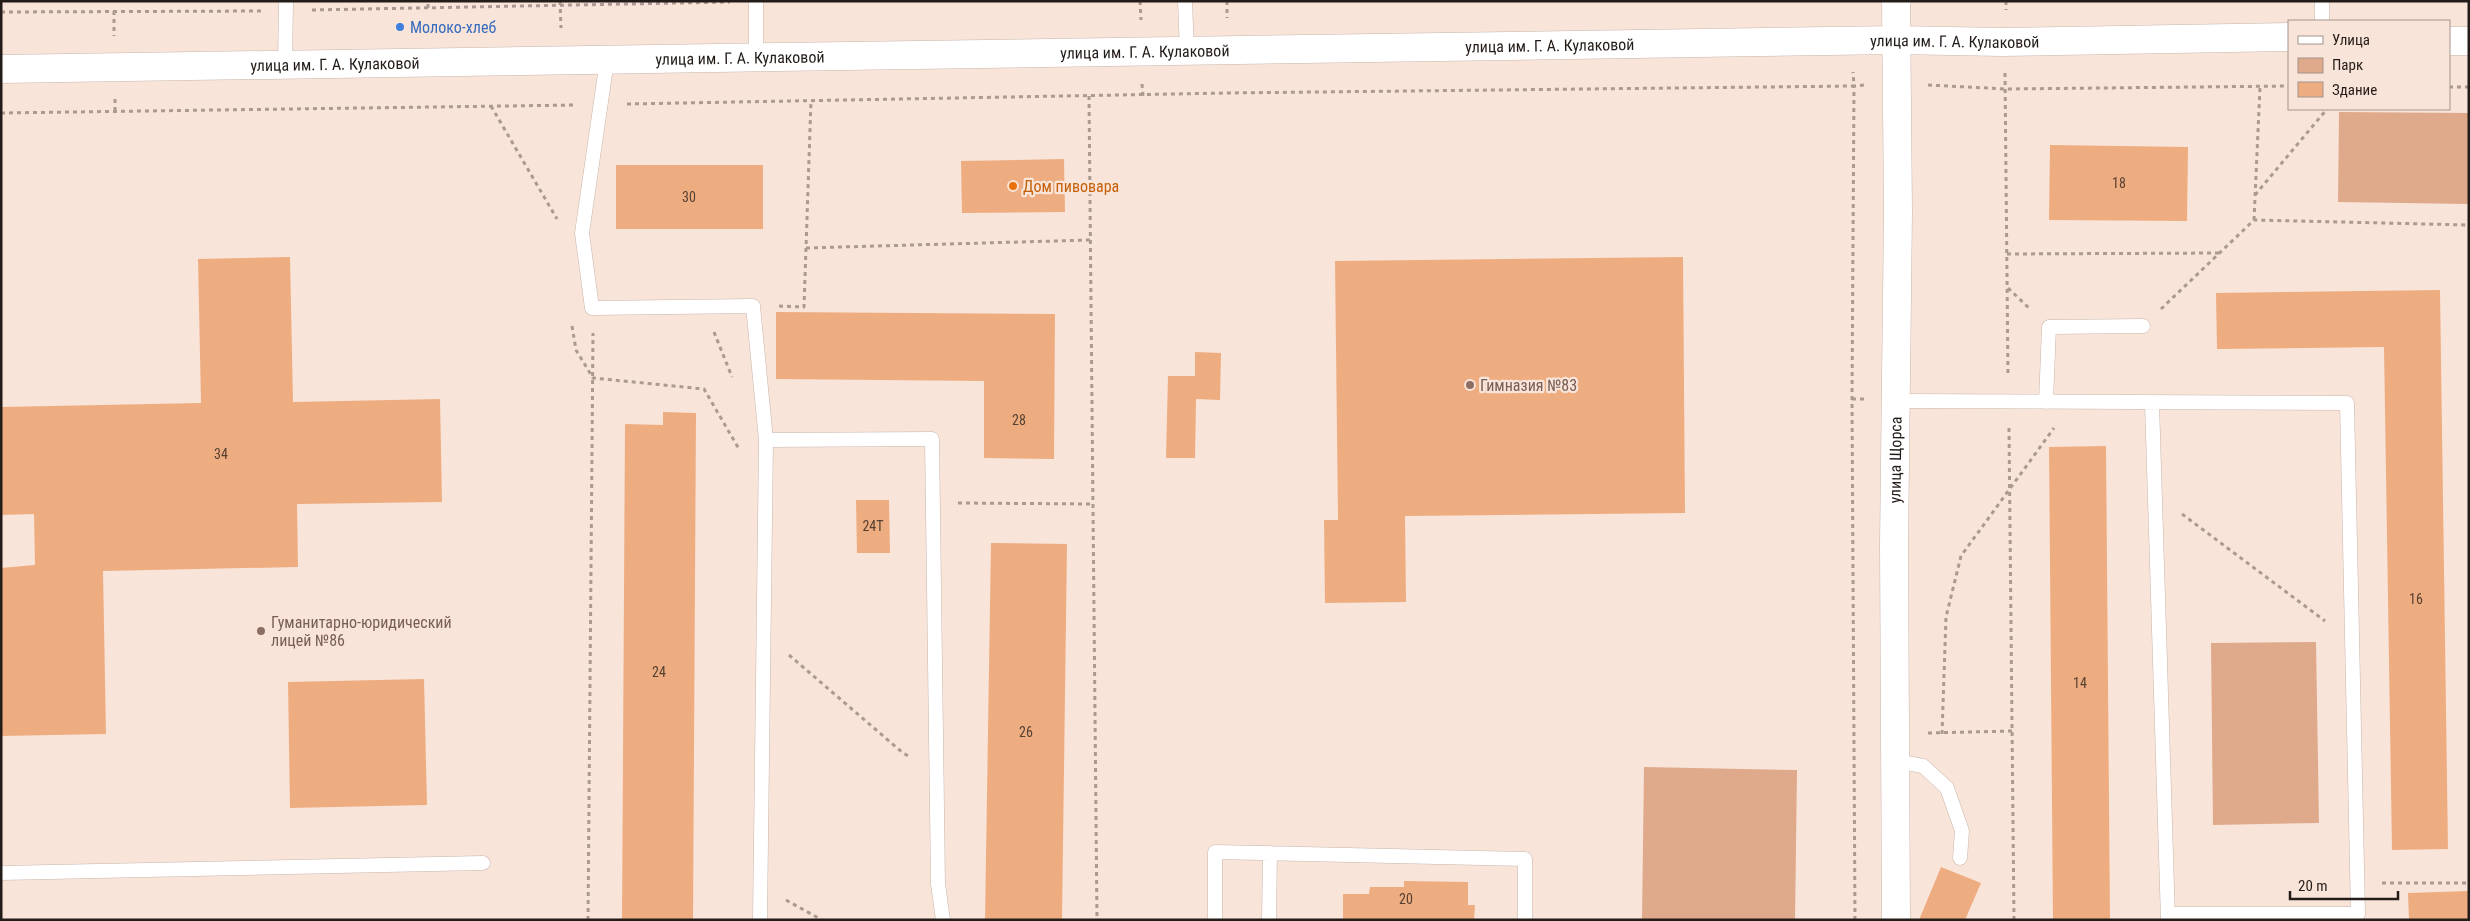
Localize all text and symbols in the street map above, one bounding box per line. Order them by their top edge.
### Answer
place label: Молоко-хлеб [410,18,496,37]
legend [2288,20,2450,110]
marker: Молоко-хлеб [394,21,406,33]
street label: улица им. Г. А. Кулаковой [1870,31,2040,52]
text: Улица [2332,31,2370,49]
street label: улица им. Г. А. Кулаковой [1465,35,1635,57]
street label: улица им. Г. А. Кулаковой [1060,41,1230,63]
street label: улица им. Г. А. Кулаковой [655,47,825,69]
street label: улица им. Г. А. Кулаковой [250,54,420,75]
text: Парк [2332,56,2363,74]
text: Здание [2332,81,2377,99]
house number: 18 [2112,175,2126,191]
place label: Дом пивовара [1023,177,1119,196]
marker: Дом пивовара [1007,180,1019,192]
house number: 30 [682,189,696,205]
place label: Гимназия №83 [1480,376,1577,395]
marker: Гимназия №83 [1464,379,1476,391]
house number: 28 [1012,412,1026,428]
street label: улица Щорса [1885,416,1906,504]
house number: 34 [214,446,228,462]
house number: 24Т [862,518,884,534]
house number: 16 [2409,591,2423,607]
place label: Гуманитарно-юридический лицей №86 [271,613,452,650]
marker: Гуманитарно-юридический лицей №86 [255,625,267,637]
house number: 24 [652,664,666,680]
house number: 14 [2073,675,2087,691]
house number: 26 [1019,724,1033,740]
scale bar [2290,868,2398,900]
text: 20 m [2298,877,2328,895]
house number: 20 [1399,891,1413,907]

